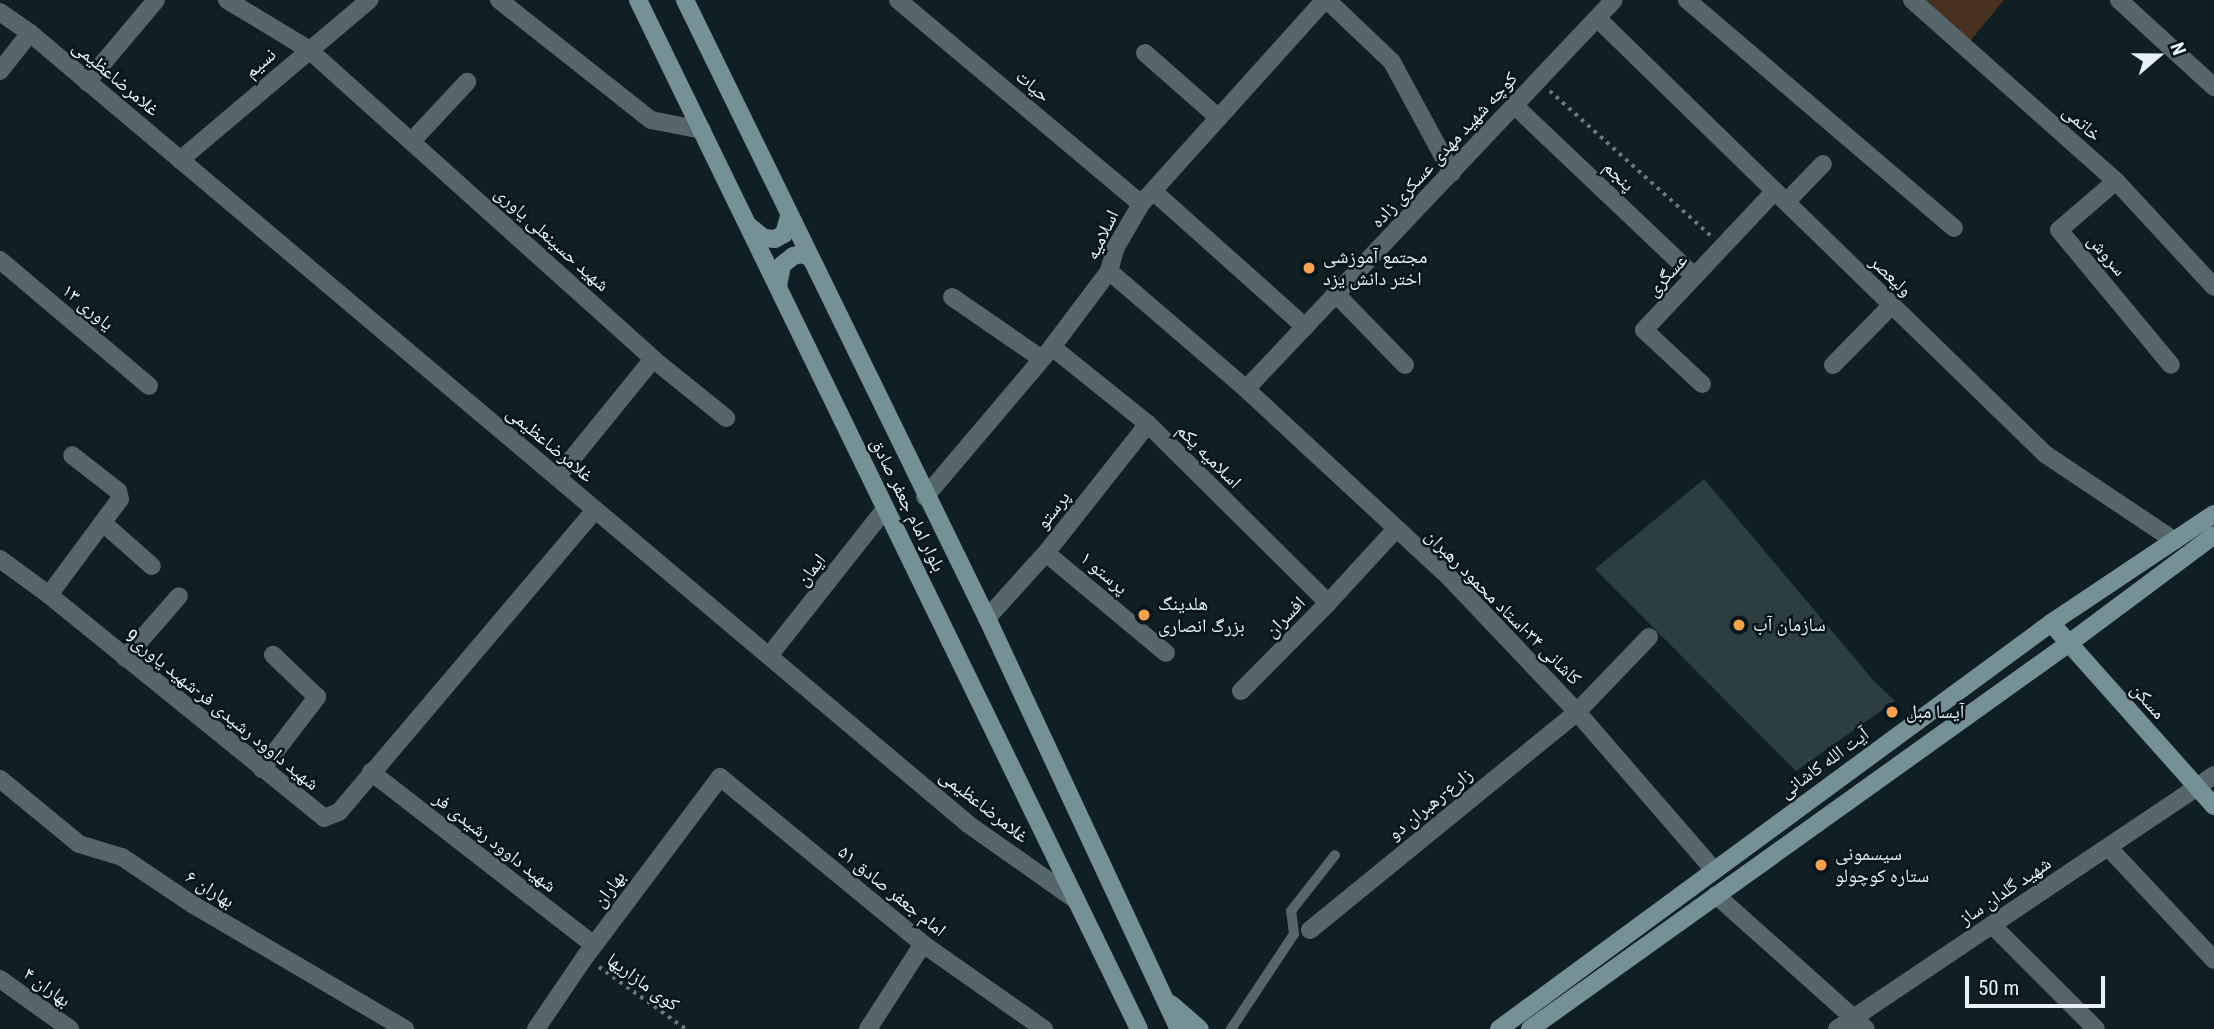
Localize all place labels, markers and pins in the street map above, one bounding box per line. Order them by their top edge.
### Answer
place label: مجتمع آموزشی اختر دانش یزد [1323,246,1427,290]
marker: مجتمع آموزشی اختر دانش یزد [1301,260,1317,276]
place label: هلدینگ بزرگ انصاری [1158,593,1245,637]
marker: هلدینگ بزرگ انصاری [1136,607,1152,623]
place label: سازمان آب [1753,614,1826,636]
marker: سازمان آب [1731,617,1747,633]
place label: آیسا مبل [1906,701,1964,723]
marker: آیسا مبل [1884,704,1900,720]
place label: سیسمونی ستاره کوچولو [1835,843,1929,887]
marker: سیسمونی ستاره کوچولو [1813,857,1829,873]

